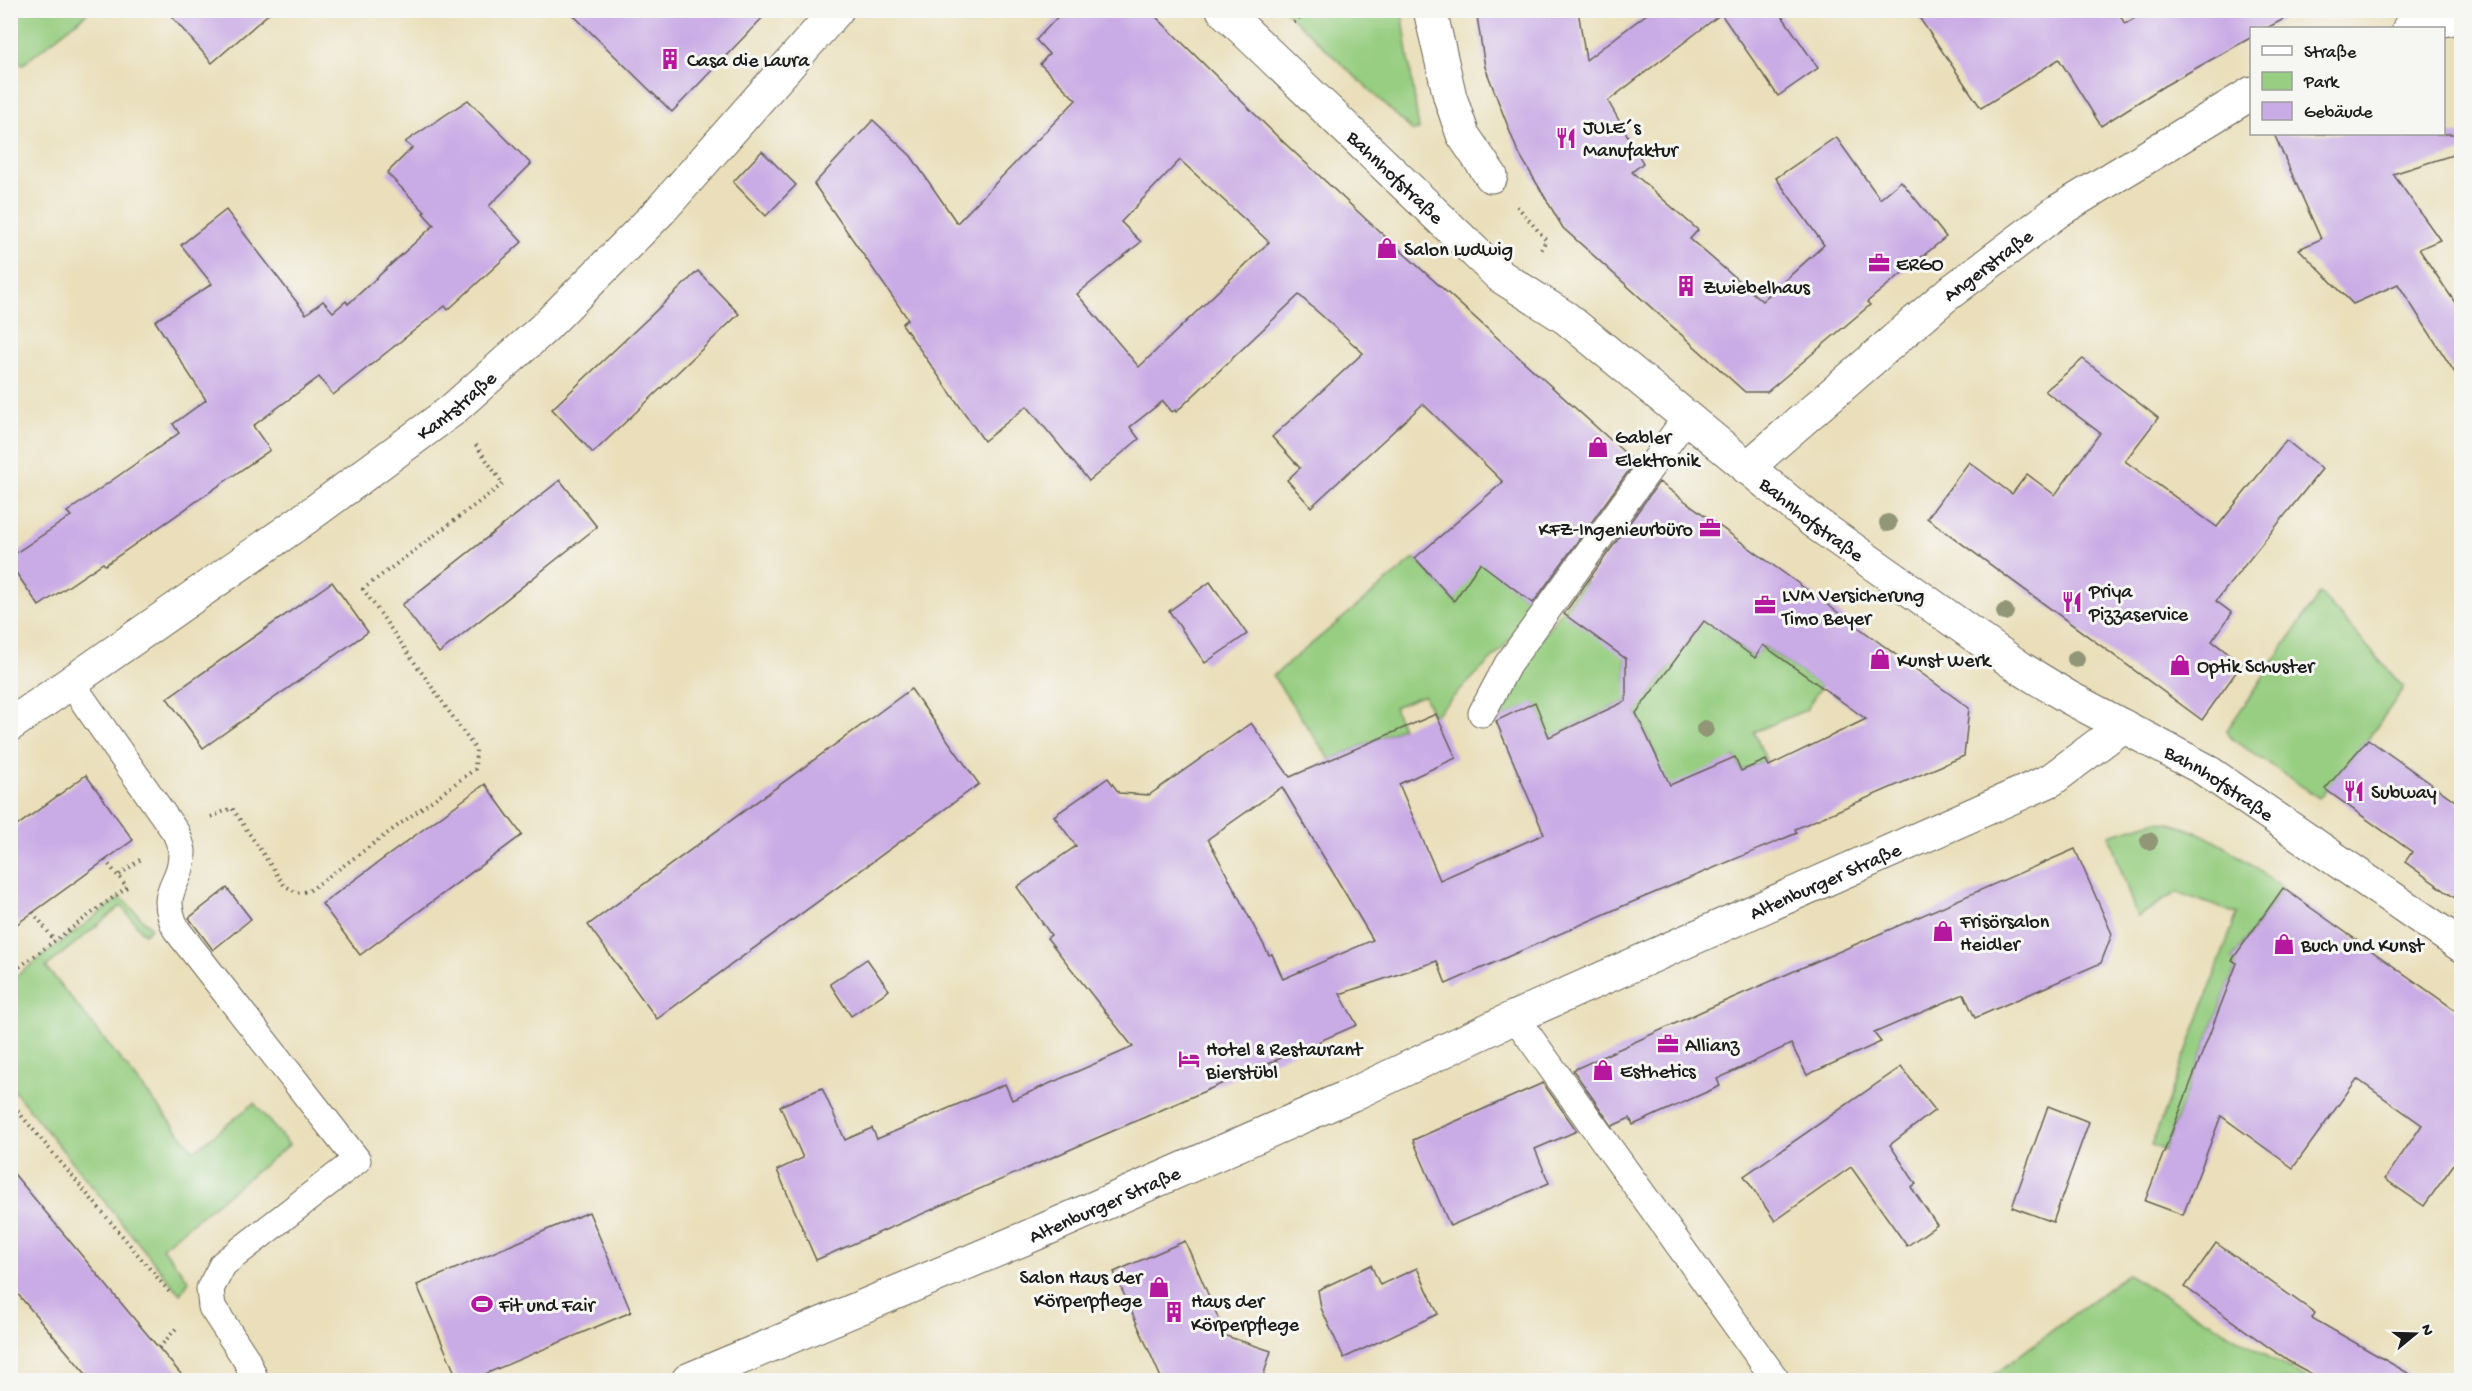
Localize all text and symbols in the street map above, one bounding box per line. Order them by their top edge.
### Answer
legend [2250,27,2445,135]
text: Straße [2304,43,2357,64]
building icon: Casa die Laura [658,47,682,71]
place label: Casa die Laura [687,51,810,74]
text: Park [2303,73,2340,94]
text: Gebäude [2304,103,2373,124]
place label: JULE´s Manufaktur [1583,118,1680,164]
street label: Bahnhofstraße [1340,126,1447,231]
restaurant icon: JULE´s Manufaktur [1554,126,1578,150]
street label: Angerstraße [1940,226,2039,308]
shop icon: Salon Ludwig [1375,236,1399,260]
place label: Salon Ludwig [1404,240,1513,263]
office icon: ERGO [1867,251,1891,275]
place label: ERGO [1896,255,1944,278]
building icon: Zwiebelhaus [1674,274,1698,298]
place label: Zwiebelhaus [1703,278,1811,301]
street label: Kantstraße [414,368,503,447]
place label: Gabler Elektronik [1615,428,1702,474]
shop icon: Gabler Elektronik [1586,435,1610,459]
street label: Bahnhofstraße [1753,473,1867,569]
office icon: KFZ-Ingenieurbüro [1698,516,1722,540]
place label: KFZ-Ingenieurbüro [1538,520,1693,543]
place label: Priya Pizzaservice [2088,582,2189,628]
place label: LVM Versicherung Timo Beyer [1781,586,1925,632]
restaurant icon: Priya Pizzaservice [2060,590,2084,614]
office icon: LVM Versicherung Timo Beyer [1753,593,1777,617]
shop icon: Kunst Werk [1868,647,1892,671]
place label: Kunst Werk [1897,651,1993,674]
shop icon: Optik Schuster [2168,653,2192,677]
place label: Optik Schuster [2197,657,2316,680]
street label: Bahnhofstraße [2159,742,2277,829]
restaurant icon: Subway [2342,779,2366,803]
place label: Subway [2371,783,2437,806]
street label: Altenburger Straße [1747,839,1906,927]
place label: Frisörsalon Heidler [1959,912,2050,958]
shop icon: Frisörsalon Heidler [1931,919,1955,943]
shop icon: Buch und Kunst [2272,932,2296,956]
place label: Buch und Kunst [2300,936,2425,959]
office icon: Allianz [1656,1032,1680,1056]
place label: Allianz [1685,1036,1741,1059]
place label: Hotel & Restaurant Bierstübl [1205,1040,1364,1086]
hotel icon: Hotel & Restaurant Bierstübl [1177,1047,1201,1071]
shop icon: Esthetics [1591,1058,1615,1082]
place label: Esthetics [1620,1062,1696,1085]
street label: Altenburger Straße [1026,1163,1185,1250]
place label: Salon Haus der Körperpflege [1019,1268,1144,1314]
shop icon: Salon Haus der Körperpflege [1147,1275,1171,1299]
sports icon: Fit und Fair [470,1292,494,1316]
place label: Haus der Körperpflege [1191,1292,1300,1338]
place label: Fit und Fair [498,1296,597,1319]
building icon: Haus der Körperpflege [1162,1300,1186,1324]
north arrow [2385,1304,2445,1364]
text: N [2415,1322,2437,1339]

